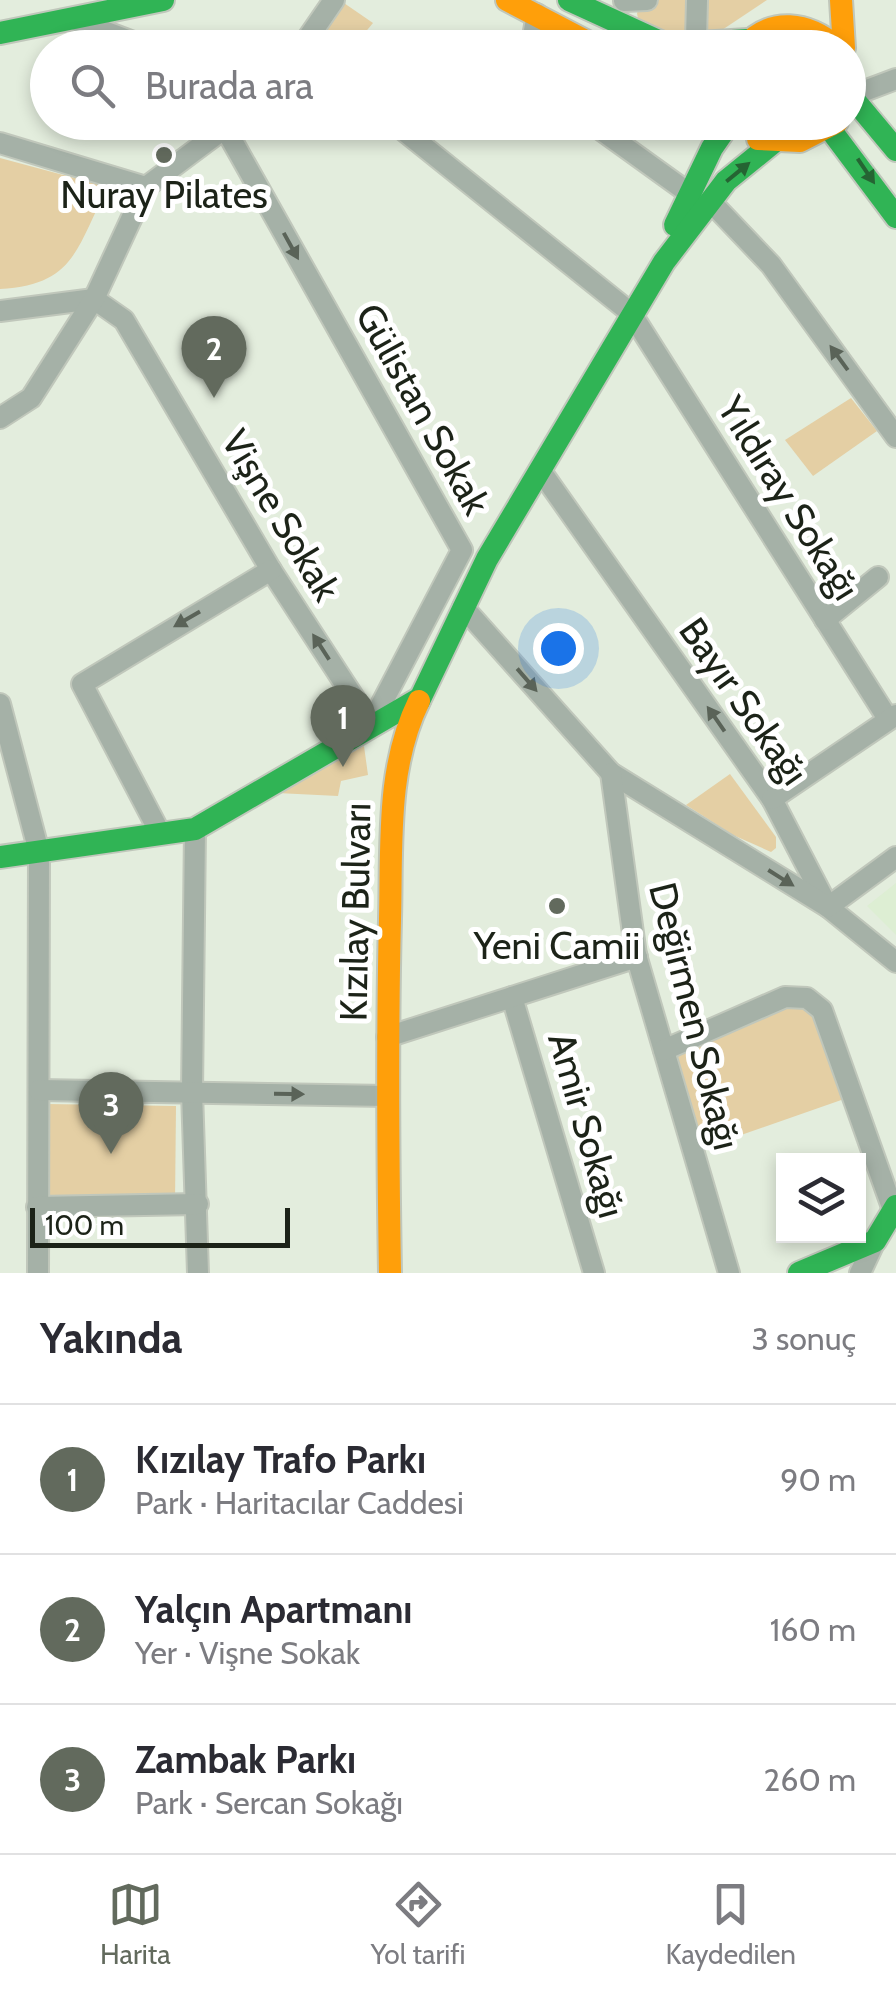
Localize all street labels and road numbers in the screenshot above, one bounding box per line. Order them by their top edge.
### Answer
street label: Gülistan Sokak [346,295,500,523]
street label: Yıldıray Sokağı [707,387,870,608]
street label: Vişne Sokak [212,421,350,609]
street label: Bayır Sokağı [669,608,819,794]
street label: Kızılay Bulvarı [330,802,380,1022]
street label: Değirmen Sokağı [639,878,751,1154]
street label: Amir Sokağı [538,1027,636,1223]

